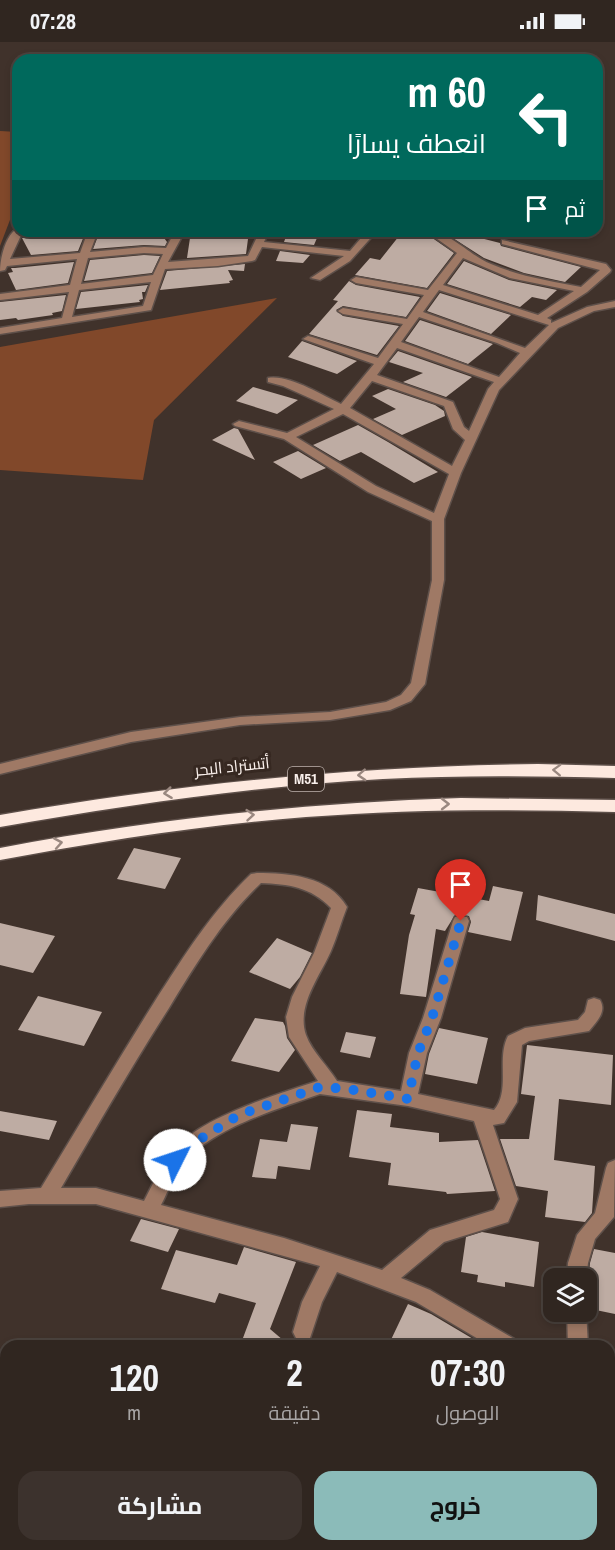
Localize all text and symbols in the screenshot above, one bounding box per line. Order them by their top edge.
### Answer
text: 07:28 [30,6,76,36]
text: 60 m [407,64,486,120]
icon: left [507,78,585,156]
text: انعطف يسارًا [347,125,486,161]
icon: arrive [520,192,553,225]
text: ثم [565,194,585,224]
street label: أتستراد البحر [192,751,271,781]
one-way arrow [552,763,561,776]
road number: M51 [288,767,324,791]
one-way arrow [357,769,366,782]
one-way arrow [163,786,172,799]
one-way arrow [441,798,450,810]
one-way arrow [246,809,255,822]
one-way arrow [52,837,62,850]
pin [435,859,486,921]
icon: arrive [444,868,477,901]
position arrow [143,1128,207,1192]
map controls [543,1268,597,1322]
button: layers [543,1268,597,1322]
text: 2 [286,1349,303,1397]
text: 07:30 [430,1349,505,1397]
text: 120 [110,1354,159,1402]
text: m [127,1399,141,1426]
text: دقيقة [268,1399,320,1426]
text: الوصول [436,1399,500,1426]
button: مشاركة [18,1471,302,1540]
button: خروج [314,1471,597,1540]

